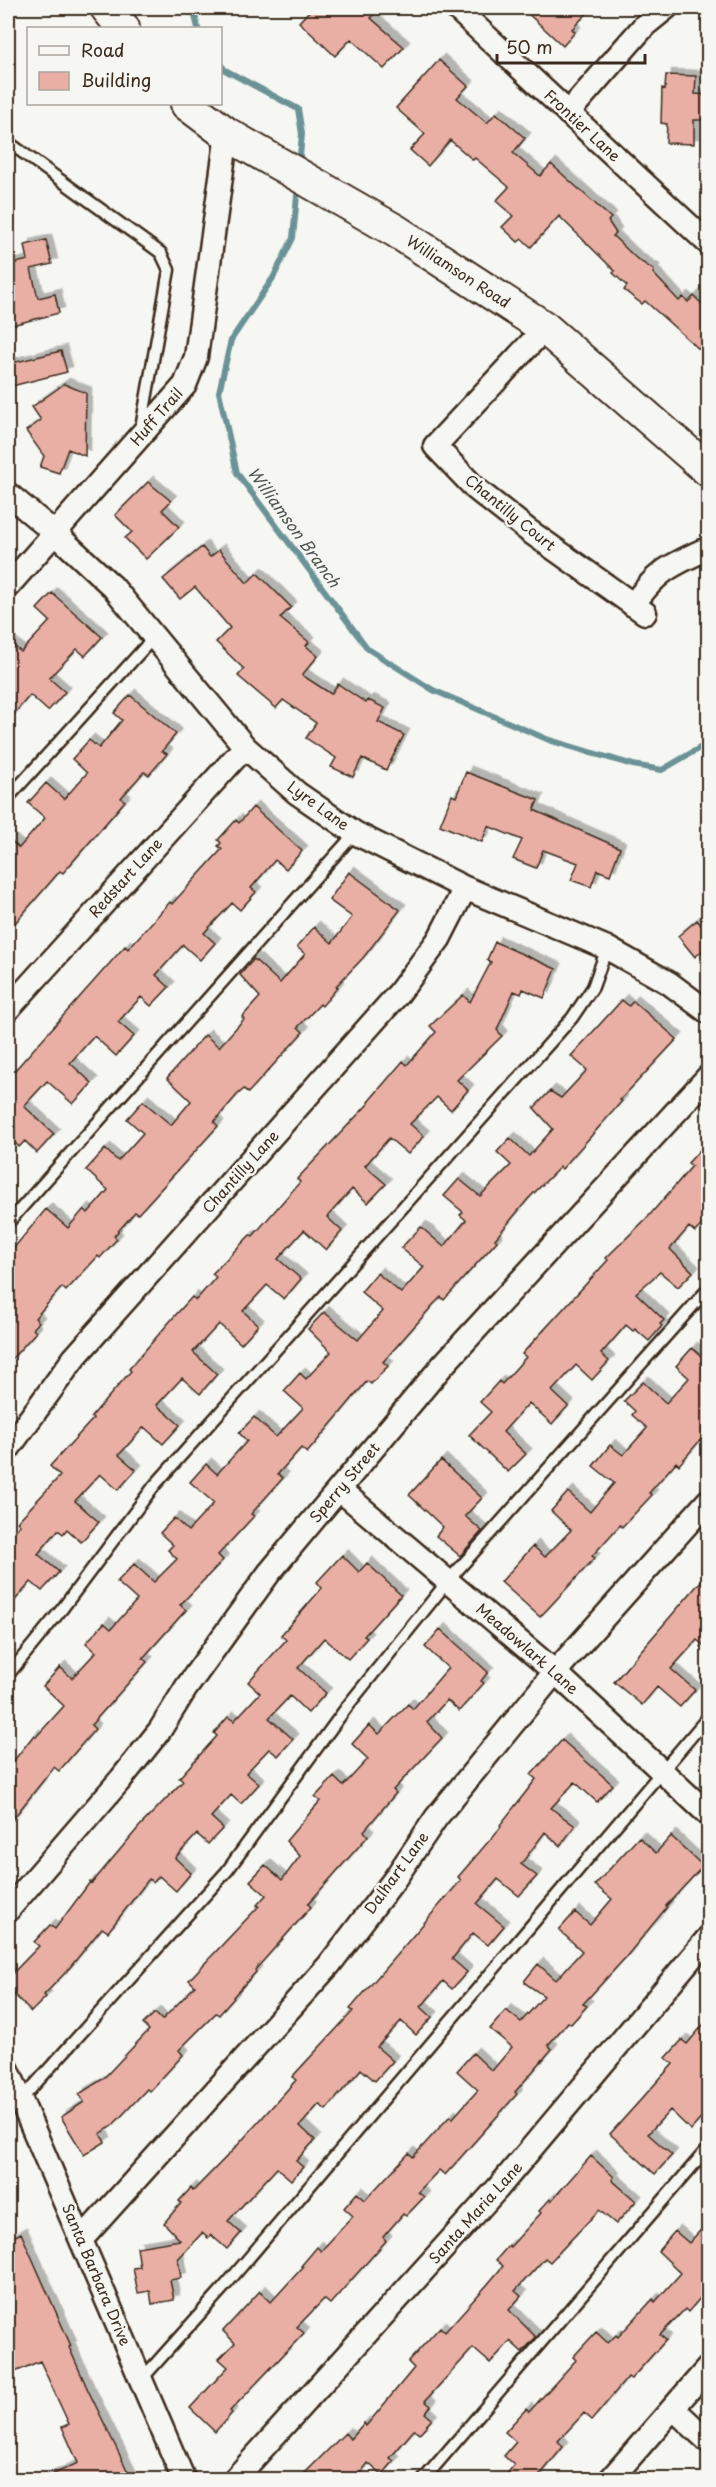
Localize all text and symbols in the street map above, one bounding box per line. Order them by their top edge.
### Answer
legend [27,27,222,105]
scale bar [497,27,646,65]
text: 50 m [506,33,553,60]
text: Road [81,36,125,63]
text: Building [81,66,151,93]
street label: Frontier Lane [540,83,626,166]
street label: Williamson Road [402,228,515,313]
street label: Huff Trail [124,382,188,450]
water label: Williamson Branch [243,461,347,592]
street label: Chantilly Court [461,468,561,556]
street label: Lyre Lane [283,774,355,835]
street label: Redstart Lane [83,832,167,922]
street label: Chantilly Lane [196,1124,284,1218]
street label: Sperry Street [303,1437,384,1527]
street label: Meadowlark Lane [472,1597,584,1699]
street label: Dalhart Lane [358,1826,434,1918]
street label: Santa Maria Lane [423,2156,527,2268]
street label: Santa Barbara Drive [57,2200,138,2349]

